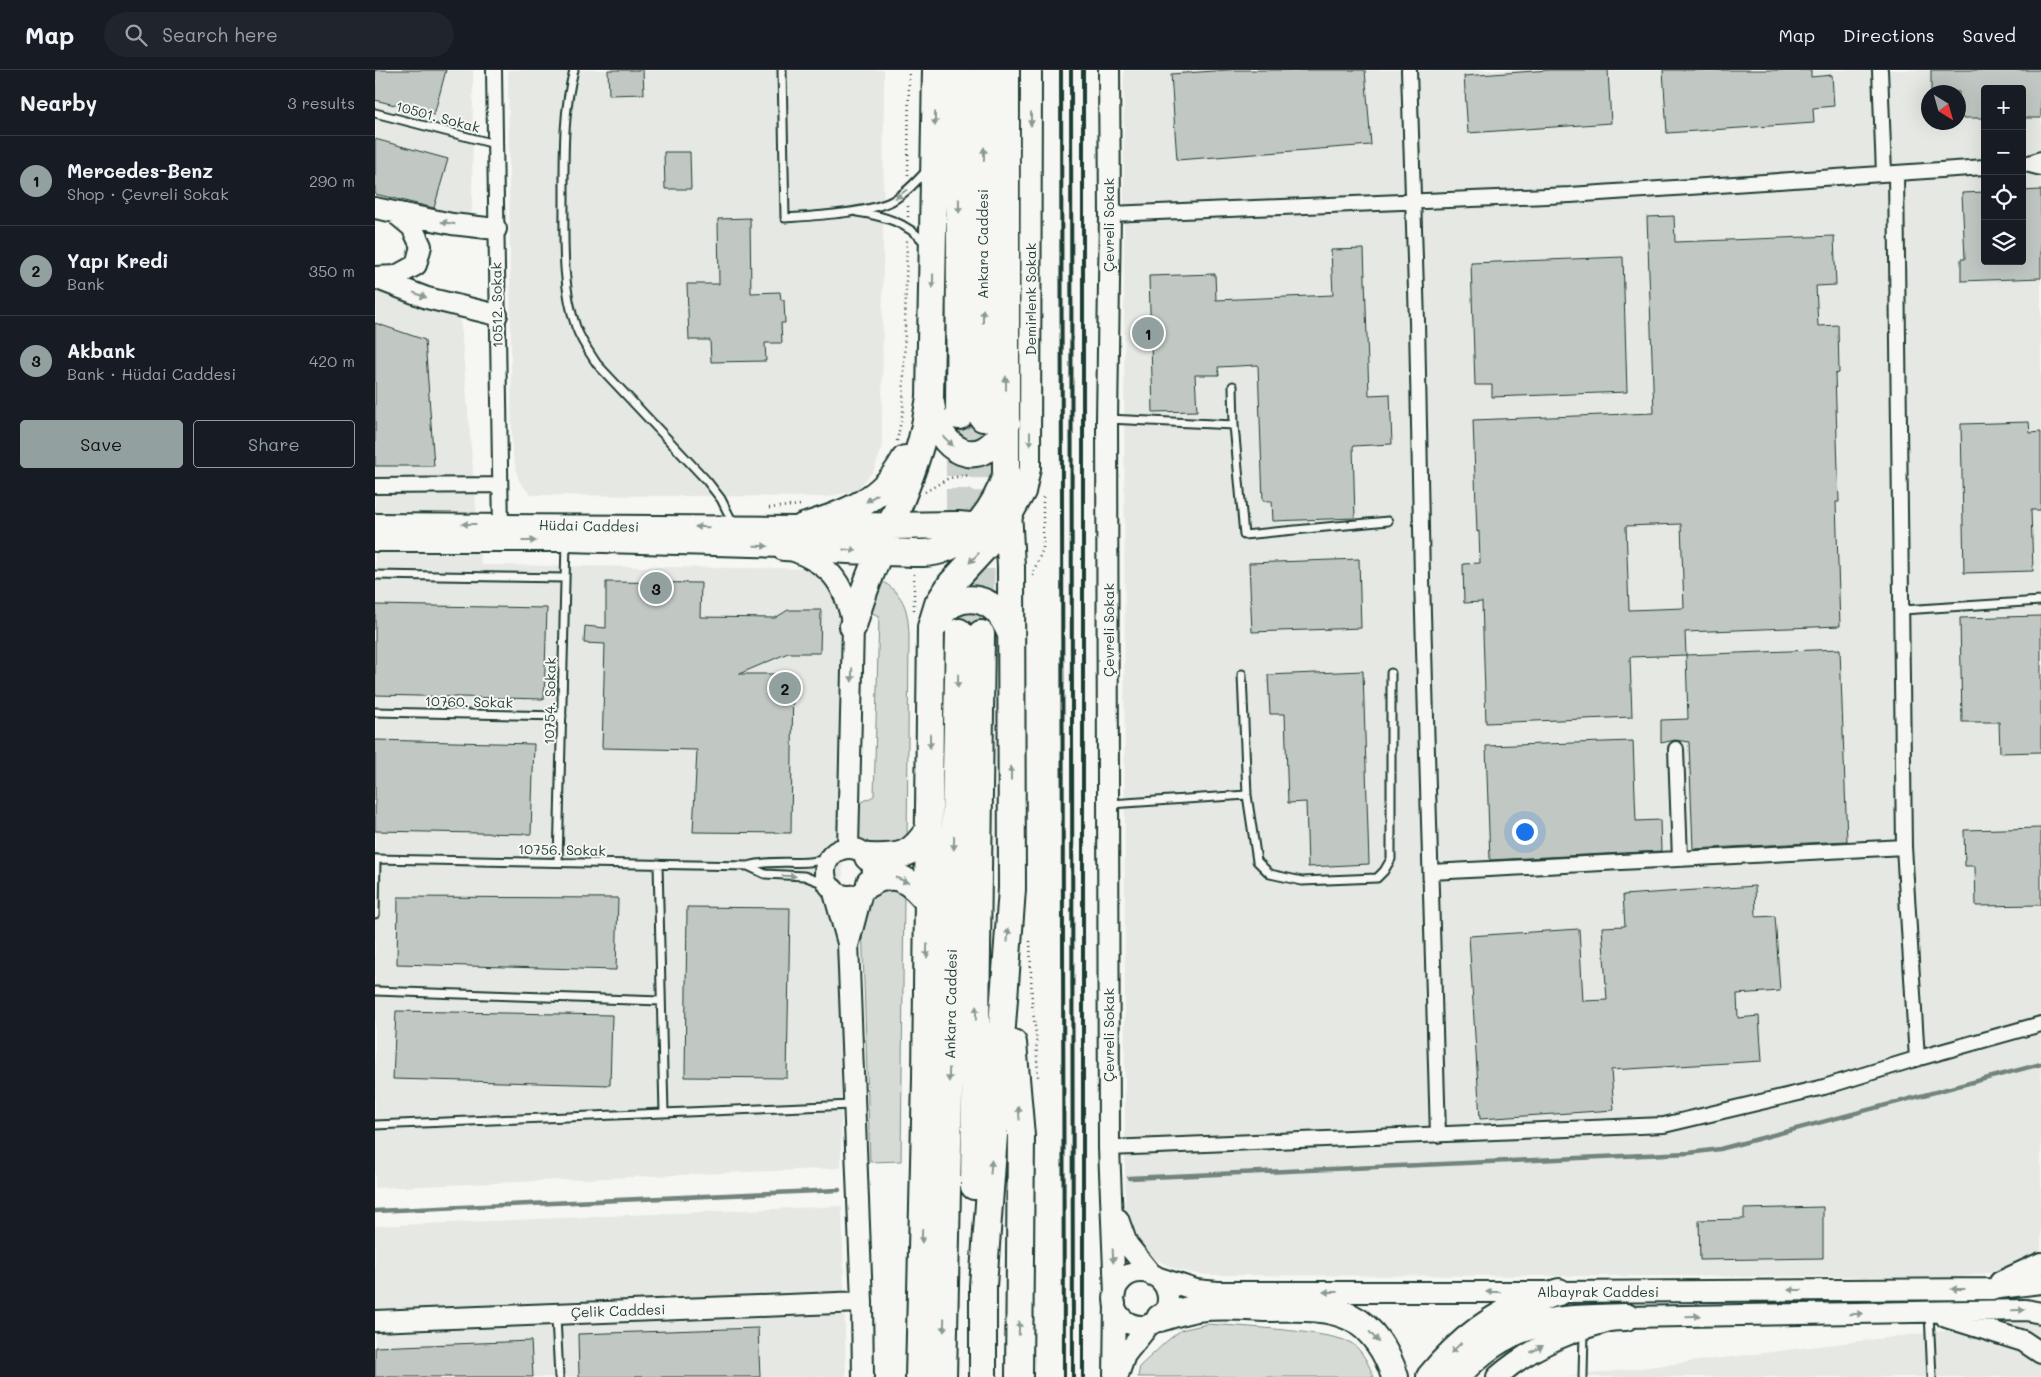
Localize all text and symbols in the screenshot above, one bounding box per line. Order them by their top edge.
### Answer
search box [104,12,454,57]
text: Map [25,19,74,50]
icon: search [122,21,150,49]
text: Search here [162,22,278,47]
text: Map [1778,23,1815,47]
text: Directions [1843,23,1935,47]
text: Saved [1963,23,2016,47]
north arrow [1921,85,1966,130]
map controls [1981,85,2026,265]
button: + [1981,85,2026,130]
text: Nearby [20,89,97,116]
text: 3 results [287,92,355,113]
street label: 10501. Sokak [394,96,482,137]
one-way arrow [931,111,939,127]
one-way arrow [1027,111,1035,127]
button: − [1981,130,2026,175]
one-way arrow [980,146,988,162]
text: Mercedes-Benz [67,158,213,183]
text: 1 [32,170,40,191]
text: 290 m [309,170,355,191]
button: locate [1981,175,2026,220]
street label: Çevreli Sokak [1099,178,1118,272]
text: Shop · Çevreli Sokak [67,183,229,204]
one-way arrow [894,189,908,199]
street label: Ankara Caddesi [973,189,992,299]
one-way arrow [955,198,963,214]
one-way arrow [439,218,455,226]
button: layers [1981,220,2026,265]
street label: Demirlenk Sokak [1021,243,1040,355]
text: Yapı Kredi [67,248,169,273]
text: 2 [32,260,40,281]
text: 350 m [309,260,355,281]
street label: 10512. Sokak [486,262,507,348]
text: Bank [67,273,104,294]
one-way arrow [929,273,937,289]
one-way arrow [413,292,428,299]
one-way arrow [979,308,987,324]
pin: 1 [1132,314,1164,352]
text: Akbank [67,338,135,363]
text: 3 [31,350,41,371]
text: 420 m [309,350,355,371]
text: Bank · Hüdai Caddesi [67,363,236,384]
one-way arrow [1002,375,1010,391]
button: Save [20,420,183,468]
button: Share [193,420,355,468]
one-way arrow [1026,431,1034,447]
one-way arrow [941,435,953,447]
one-way arrow [865,493,878,503]
street label: Hüdai Caddesi [539,515,639,536]
one-way arrow [461,520,477,528]
one-way arrow [693,523,709,531]
one-way arrow [521,537,537,545]
one-way arrow [753,543,769,551]
one-way arrow [842,546,858,554]
one-way arrow [968,551,980,563]
pin: 3 [640,569,672,607]
street label: Çevreli Sokak [1099,583,1118,677]
street label: 10754. Sokak [539,657,560,745]
one-way arrow [847,667,855,683]
pin: 2 [769,669,801,707]
one-way arrow [953,673,961,689]
street label: 10760. Sokak [425,691,513,712]
one-way arrow [926,733,934,749]
one-way arrow [1007,765,1015,781]
your location [1512,819,1538,845]
one-way arrow [950,835,958,851]
street label: 10756. Sokak [518,839,606,860]
one-way arrow [781,872,797,880]
one-way arrow [895,876,910,884]
one-way arrow [1004,927,1012,943]
one-way arrow [923,943,931,959]
street label: Ankara Caddesi [940,949,961,1059]
street label: Çevreli Sokak [1099,988,1118,1082]
one-way arrow [972,1005,980,1021]
one-way arrow [945,1068,953,1084]
one-way arrow [1015,1105,1023,1121]
one-way arrow [988,1159,996,1175]
one-way arrow [918,1228,926,1244]
one-way arrow [1110,1249,1118,1265]
street label: Albayrak Caddesi [1537,1282,1659,1301]
one-way arrow [1949,1285,1965,1293]
one-way arrow [1787,1287,1803,1295]
one-way arrow [1322,1288,1338,1296]
one-way arrow [1484,1288,1500,1296]
street label: Çelik Caddesi [570,1299,666,1322]
one-way arrow [2011,1306,2027,1314]
one-way arrow [1848,1310,1864,1318]
one-way arrow [1686,1312,1702,1320]
one-way arrow [940,1318,948,1334]
one-way arrow [1015,1320,1023,1336]
one-way arrow [1368,1330,1379,1343]
one-way arrow [1451,1342,1463,1354]
one-way arrow [1530,1344,1543,1353]

